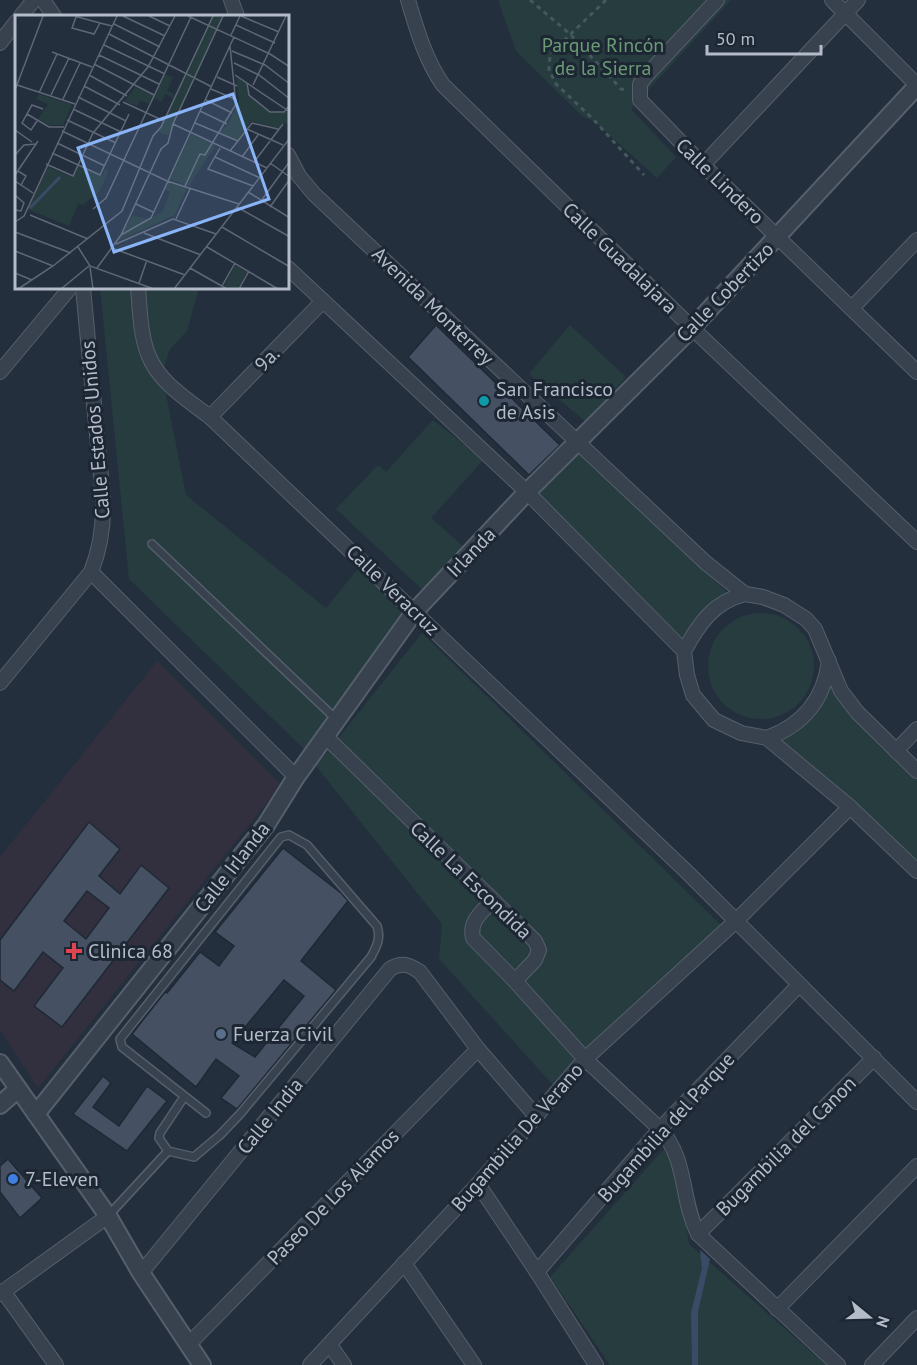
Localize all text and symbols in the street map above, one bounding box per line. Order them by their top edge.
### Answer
inset map [15,15,290,290]
scale bar [707,18,821,56]
text: 50 m [716,27,755,50]
park label: Parque Rincón de la Sierra [542,32,664,81]
street label: Calle Lindero [670,132,770,230]
street label: Calle Guadalajara [557,197,683,319]
street label: Calle Cobertizo [671,236,779,348]
street label: Avenida Monterrey [367,241,500,371]
street label: Calle Estados Unidos [74,340,116,520]
street label: 9a. [249,341,285,377]
place label: San Francisco de Asis [496,376,613,425]
marker: San Francisco de Asis [477,394,491,408]
street label: Irlanda [441,521,501,583]
street label: Calle Veracruz [341,539,445,641]
street label: Calle La Escondida [405,815,537,945]
street label: Calle Irlanda [188,816,276,918]
place label: Clinica 68 [88,938,173,964]
marker: Clinica 68 [65,942,83,960]
place label: Fuerza Civil [233,1021,333,1047]
marker: Fuerza Civil [214,1027,228,1041]
street label: Bugambilia del Parque [592,1047,740,1207]
street label: Bugambilia De Verano [445,1057,589,1217]
street label: Bugambilia del Canon [710,1070,862,1222]
street label: Calle India [231,1072,309,1160]
street label: Paseo De Los Alamos [261,1123,405,1271]
place label: 7-Eleven [25,1166,99,1192]
marker: 7-Eleven [6,1172,20,1186]
north arrow [839,1287,899,1347]
text: N [872,1314,894,1330]

